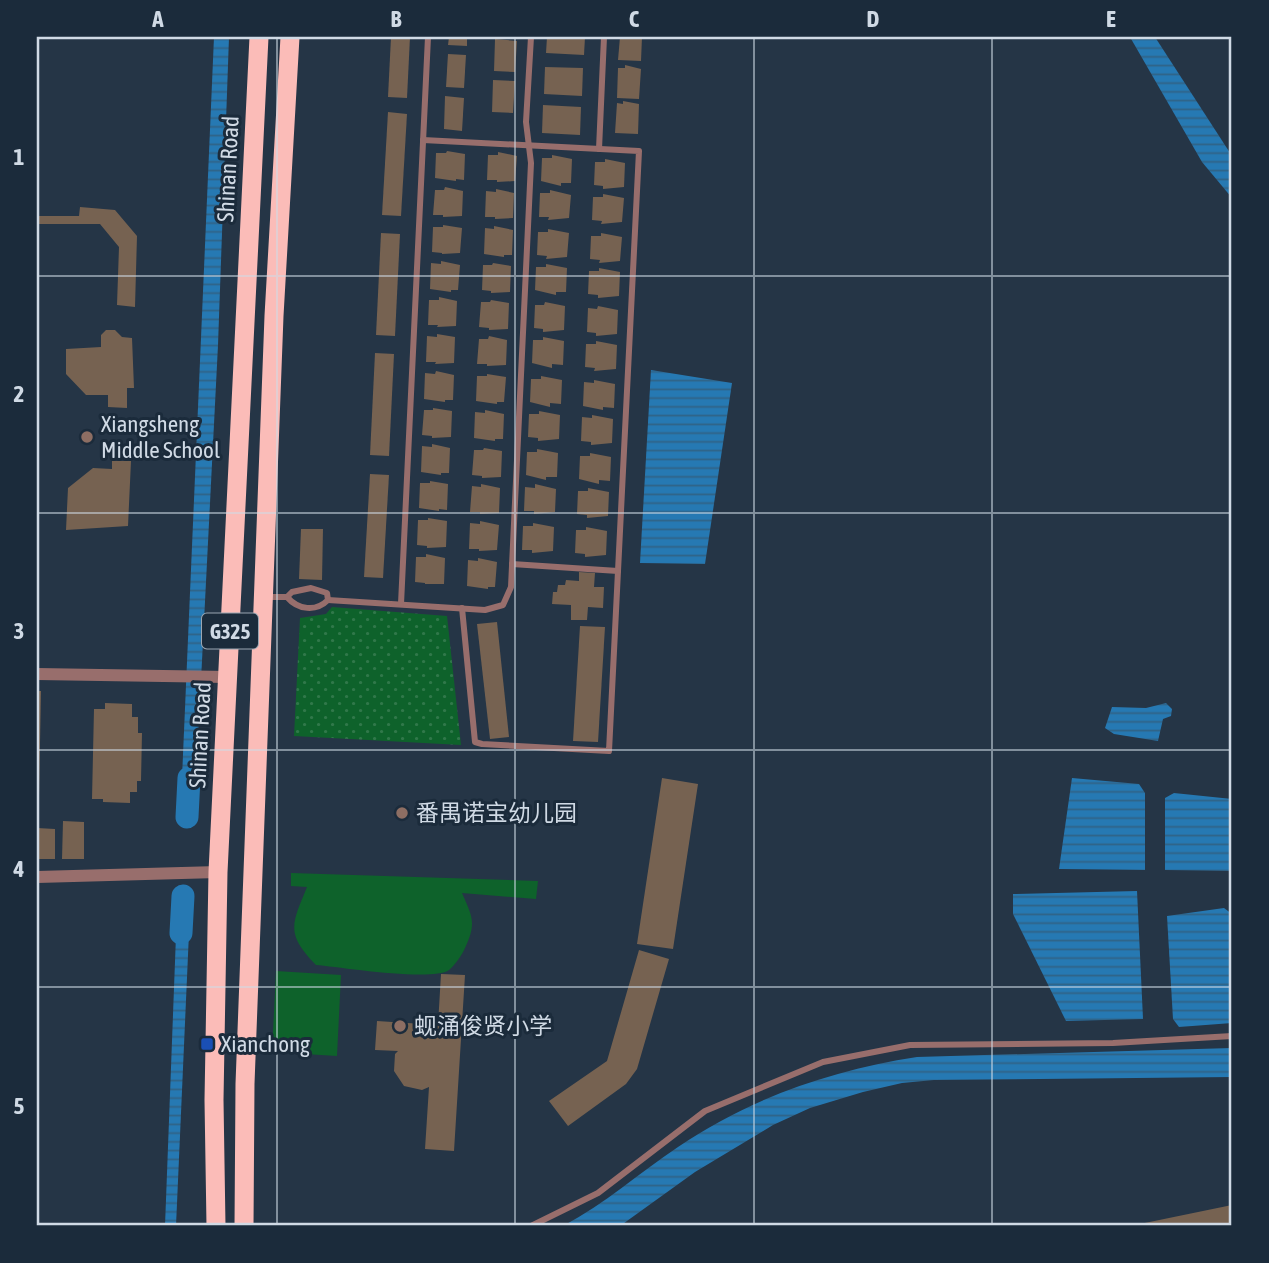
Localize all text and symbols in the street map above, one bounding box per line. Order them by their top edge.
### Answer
text: A [151,6,164,32]
text: B [391,6,402,32]
text: C [629,6,640,32]
text: D [867,6,880,32]
text: E [1106,6,1116,32]
street label: Shinan Road [212,115,244,223]
text: 1 [14,144,25,170]
text: 2 [14,381,24,407]
place label: Xiangsheng Middle School [101,411,220,463]
marker: Xiangsheng Middle School [79,429,95,445]
road number: G325 [202,614,258,648]
text: 3 [14,618,24,644]
street label: Shinan Road [184,681,216,789]
place label: 番禺诺宝幼儿园 [416,800,577,826]
marker: 番禺诺宝幼儿园 [394,805,410,821]
text: 4 [13,856,25,882]
place label: 蚬涌俊贤小学 [414,1013,552,1039]
marker: 蚬涌俊贤小学 [392,1018,408,1034]
place label: Xianchong [221,1031,310,1057]
marker: Xianchong [199,1036,215,1052]
text: 5 [14,1093,25,1119]

